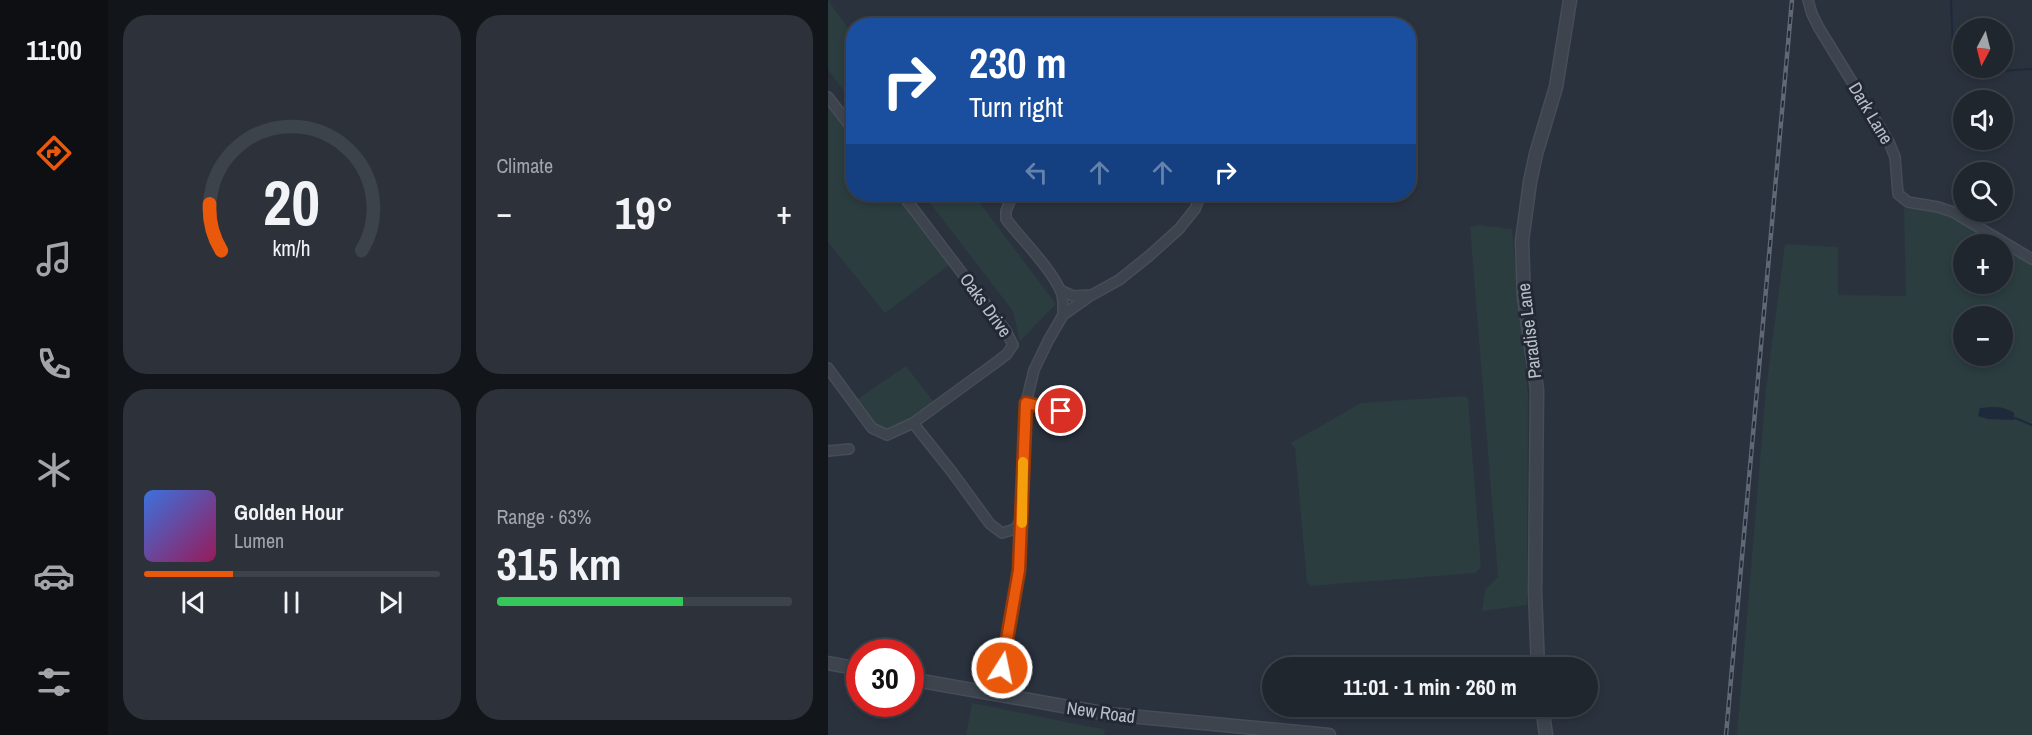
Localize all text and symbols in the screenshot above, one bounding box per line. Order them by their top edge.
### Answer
north arrow [1953,18,2013,78]
map controls [1953,18,2013,366]
text: 11:00 [26,32,82,68]
text: 230 m [969,35,1067,91]
icon: right [870,42,948,120]
street label: Dark Lane [1843,77,1899,149]
text: Turn right [969,89,1063,125]
button: sound [1953,90,2013,150]
icon: directions [33,132,75,174]
text: Climate [497,152,553,179]
icon: left [1020,156,1053,189]
icon: ahead [1083,156,1116,189]
icon: ahead [1146,156,1179,189]
icon: right [1209,156,1242,189]
text: 20 [263,160,320,244]
button: search [1953,162,2013,222]
text: 19° [615,182,674,243]
text: − [497,190,512,234]
text: + [776,190,792,234]
button: + [1953,234,2013,294]
text: km/h [273,235,311,264]
icon: music [33,238,75,280]
street label: Oaks Drive [954,268,1018,342]
street label: Paradise Lane [1511,282,1547,380]
button: − [1953,306,2013,366]
icon: phone [33,343,75,385]
pin [1035,385,1086,436]
icon: arrive [1044,394,1077,427]
icon: climate [33,449,75,491]
text: Golden Hour [234,497,343,527]
text: Range · 63% [497,503,591,530]
text: Lumen [234,527,284,554]
text: 315 km [497,533,622,594]
icon: car [33,555,75,597]
icon: previous [177,586,210,619]
icon: pause [275,586,308,619]
icon: next [374,586,407,619]
position arrow [970,636,1034,700]
speed limit sign: 30 [846,639,924,717]
icon: filters [33,661,75,703]
text: 11:01 · 1 min · 260 m [1343,672,1517,702]
street label: New Road [1065,695,1137,729]

